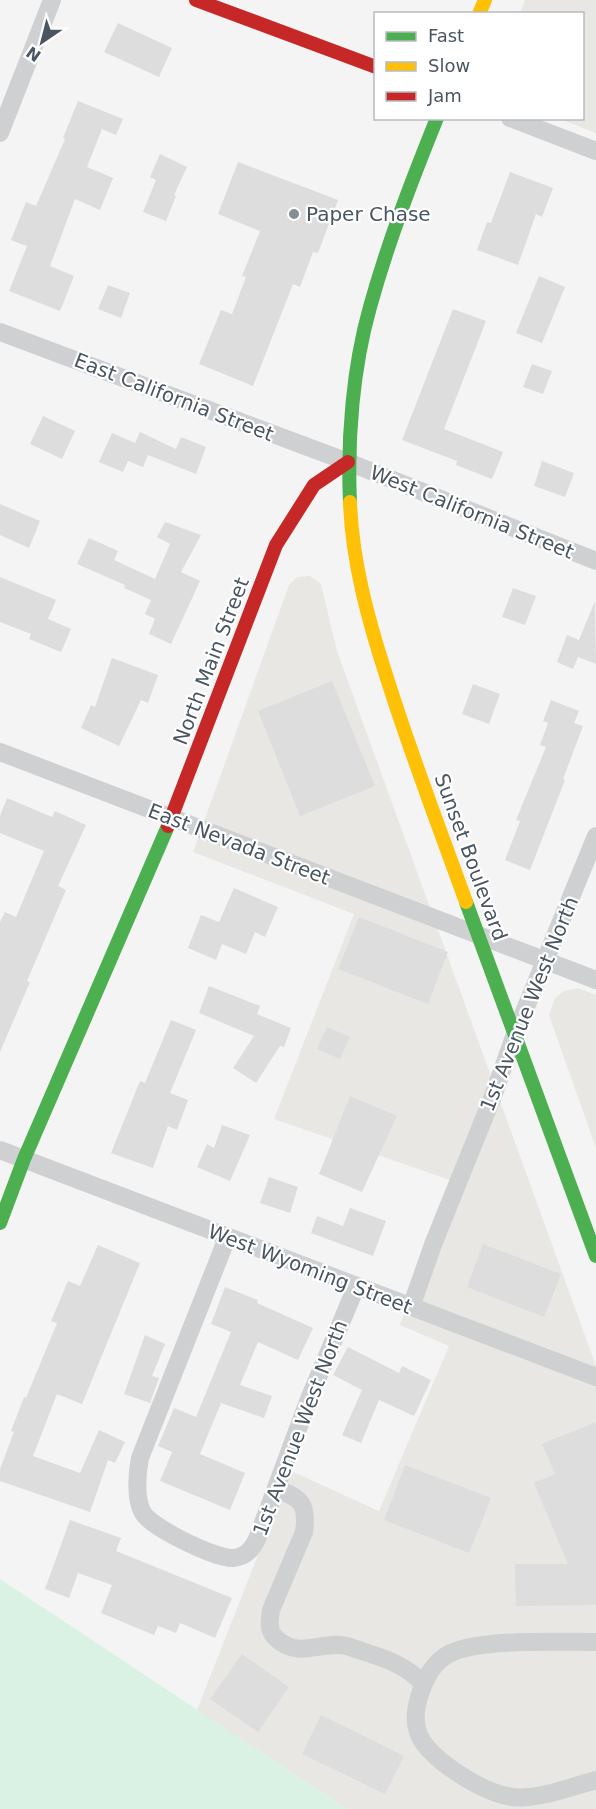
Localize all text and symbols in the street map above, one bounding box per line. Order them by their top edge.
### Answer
north arrow [12,12,72,72]
legend [374,12,584,120]
text: Fast [428,25,464,46]
text: N [23,42,45,65]
text: Slow [428,55,470,76]
text: Jam [427,85,462,106]
place label: Paper Chase [306,202,431,226]
marker: Paper Chase [287,207,301,221]
street label: East California Street [71,348,277,446]
street label: West California Street [367,460,578,564]
street label: North Main Street [168,574,254,748]
street label: Sunset Boulevard [430,770,512,944]
street label: East Nevada Street [145,798,334,890]
street label: 1st Avenue West North [475,893,583,1115]
street label: West Wyoming Street [205,1219,416,1319]
street label: 1st Avenue West North [248,1317,352,1539]

